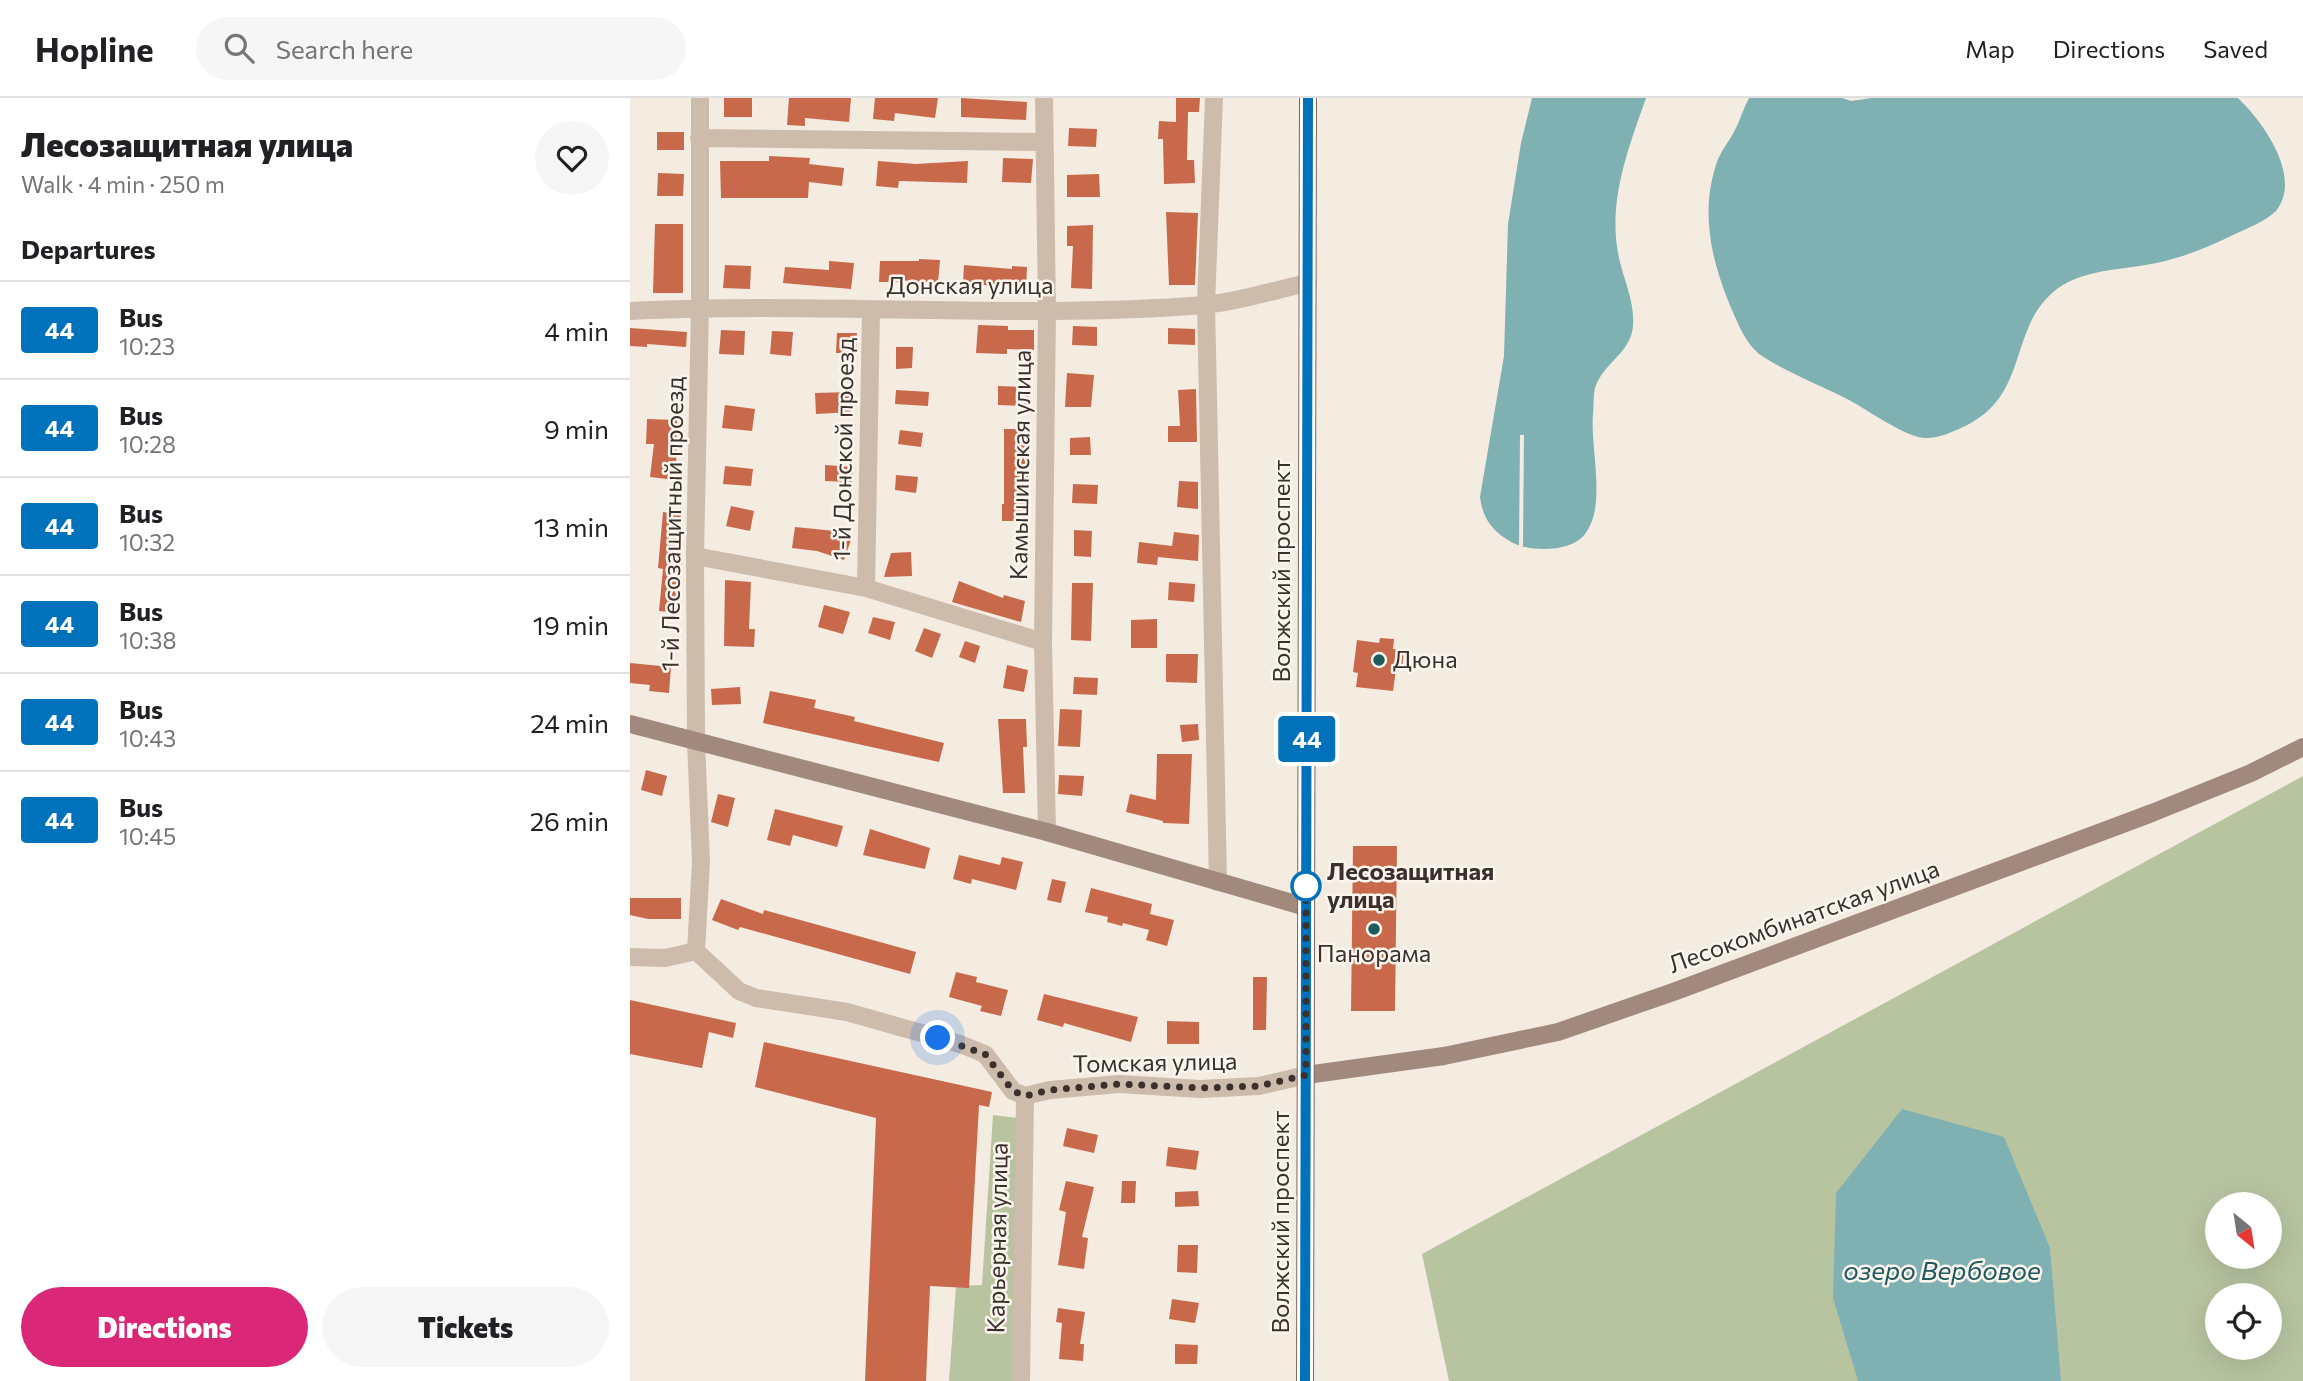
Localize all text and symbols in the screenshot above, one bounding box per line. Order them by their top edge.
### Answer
search box [196,17,686,80]
text: Hopline [35,28,154,69]
icon: search [220,29,258,67]
text: Search here [276,33,413,64]
text: Map [1965,34,2015,63]
text: Directions [2053,34,2165,63]
text: Saved [2203,34,2268,63]
button: heart [535,121,609,195]
text: Лесозащитная улица [21,123,353,164]
text: Walk · 4 min · 250 m [21,170,225,198]
text: Departures [21,233,156,264]
street label: Донская улица [887,270,1053,299]
text: Bus [119,301,163,332]
text: 44 [45,315,74,344]
text: 4 min [544,315,609,346]
text: 10:23 [119,332,175,360]
street label: 1-й Донской проезд [826,337,859,561]
street label: Камышинская улица [1003,350,1036,580]
street label: 1-й Лесозащитный проезд [654,376,689,672]
text: Bus [119,399,163,430]
text: 44 [45,413,74,442]
text: 9 min [544,413,609,444]
text: 10:28 [119,430,176,458]
street label: Волжский проспект [1266,459,1295,683]
text: Bus [119,497,163,528]
text: 44 [45,511,74,540]
text: 13 min [534,511,609,542]
text: 10:32 [119,528,175,556]
text: Bus [119,595,163,626]
text: 44 [45,609,74,638]
text: 19 min [533,609,609,640]
text: 10:38 [119,626,176,654]
place label: Дюна [1393,644,1458,673]
marker: Дюна [1371,652,1387,668]
text: Bus [119,693,163,724]
text: 44 [45,707,74,736]
text: 24 min [530,707,609,738]
line badge: 44 [1276,716,1338,762]
text: 10:43 [119,724,176,752]
text: 44 [1292,724,1322,753]
text: Bus [119,791,163,822]
text: 44 [45,805,74,834]
text: 26 min [530,805,609,836]
text: 10:45 [119,822,176,850]
street label: Лесокомбинатская улица [1664,853,1943,978]
place label: Лесозащитная улица [1327,856,1494,913]
marker: Лесозащитная улица [1291,871,1321,901]
marker: Панорама [1366,921,1382,937]
place label: Панорама [1317,938,1431,967]
your location [920,1020,955,1055]
street label: Томская улица [1072,1046,1238,1077]
street label: Волжский проспект [1265,1110,1294,1334]
street label: Карьерная улица [980,1142,1013,1333]
north arrow [2205,1192,2282,1269]
map controls [2205,1192,2282,1360]
water label: озеро Вербовое [1843,1254,2041,1285]
button: locate [2205,1283,2282,1360]
button: Directions [21,1287,308,1367]
button: Tickets [322,1287,609,1367]

